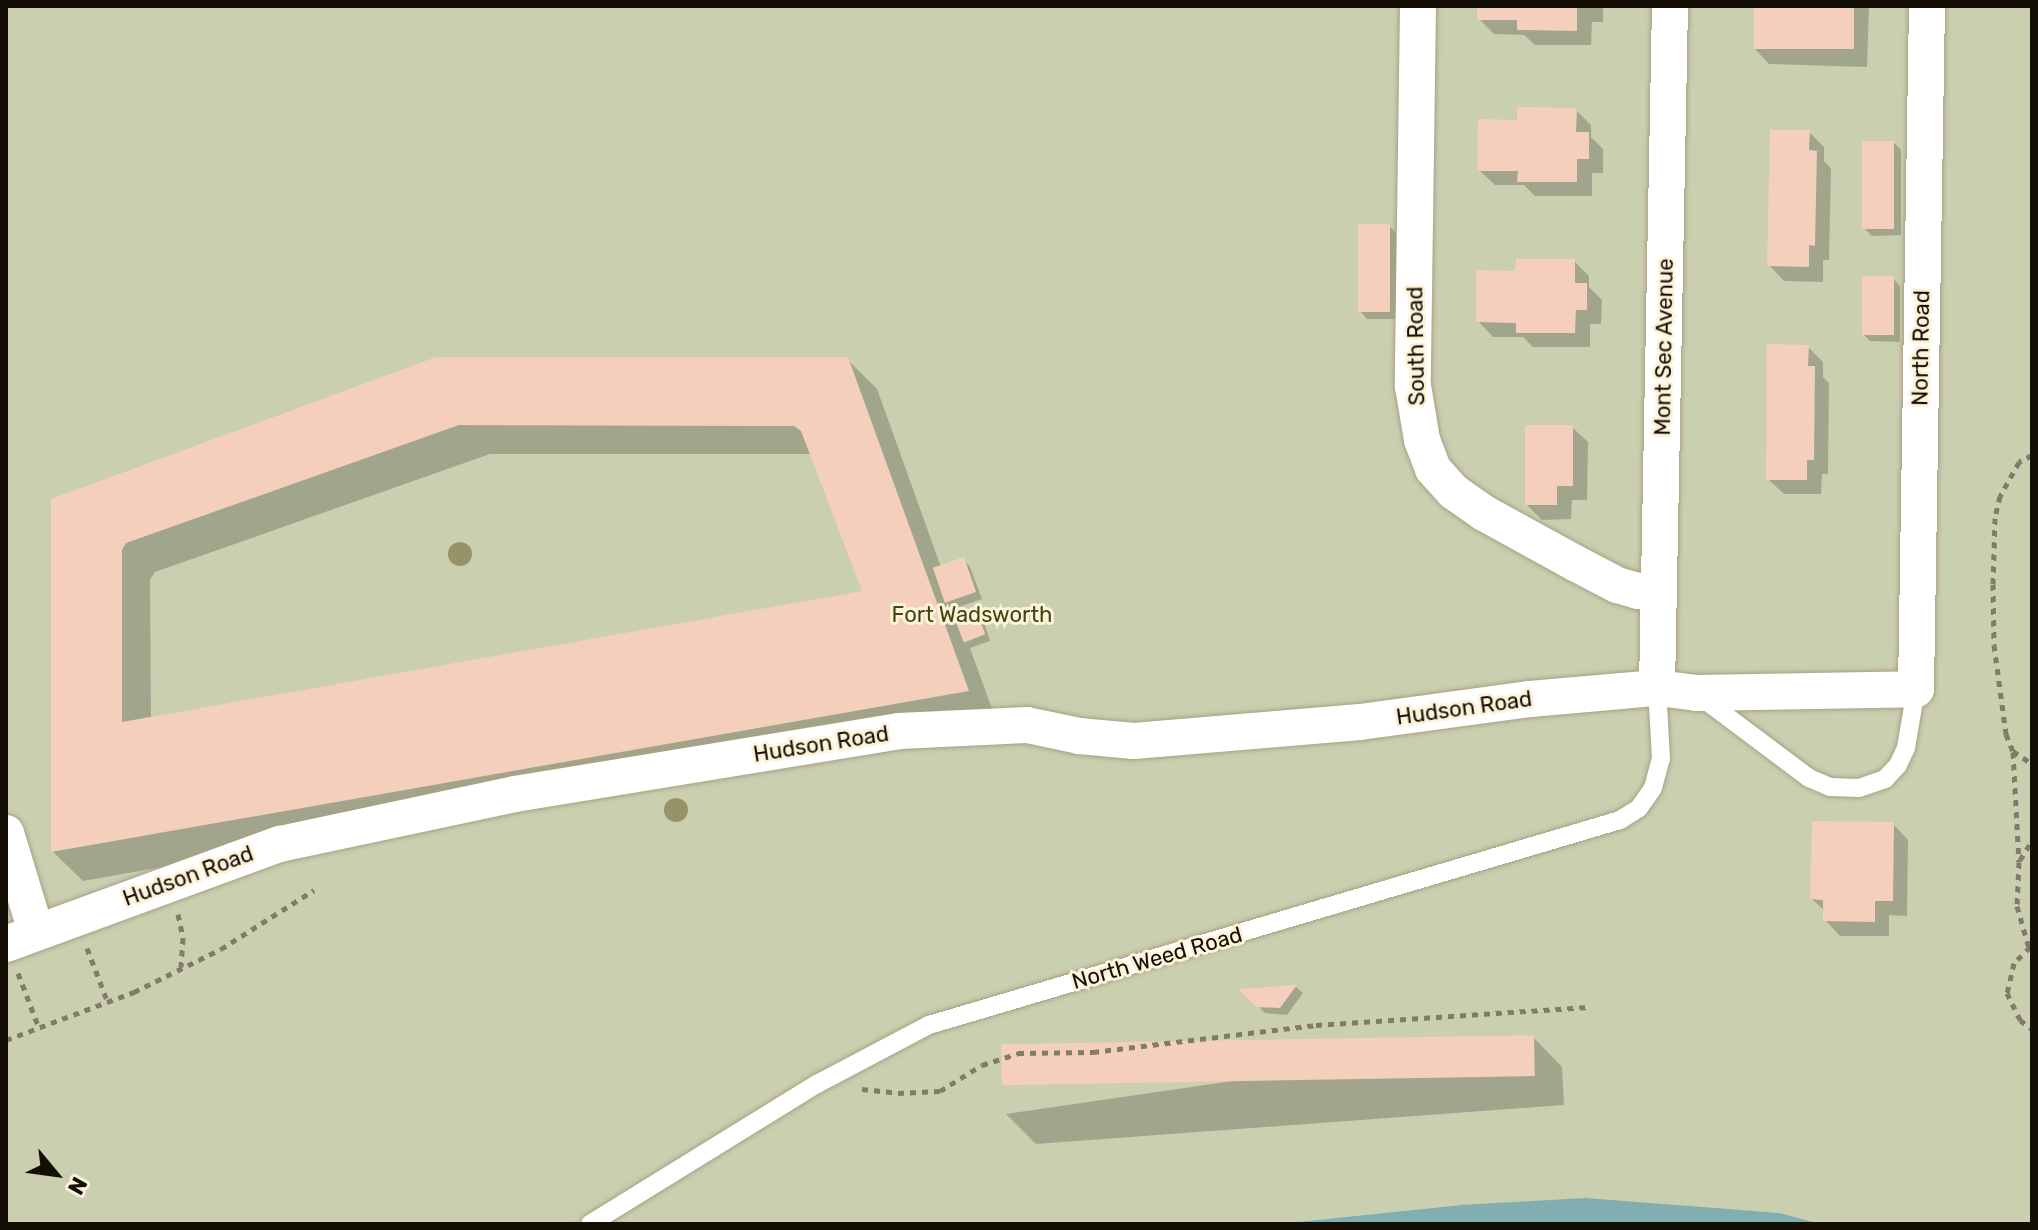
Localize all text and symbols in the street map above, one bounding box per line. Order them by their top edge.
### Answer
street label: Mont Sec Avenue [1649,258,1679,436]
street label: South Road [1402,286,1430,406]
street label: North Road [1907,290,1935,406]
park label: Fort Wadsworth [891,602,1053,628]
street label: Hudson Road [1394,685,1534,731]
street label: Hudson Road [751,720,891,768]
street label: Hudson Road [119,840,257,912]
street label: North Weed Road [1069,921,1245,995]
north arrow [16,1134,96,1214]
text: N [62,1172,93,1199]

